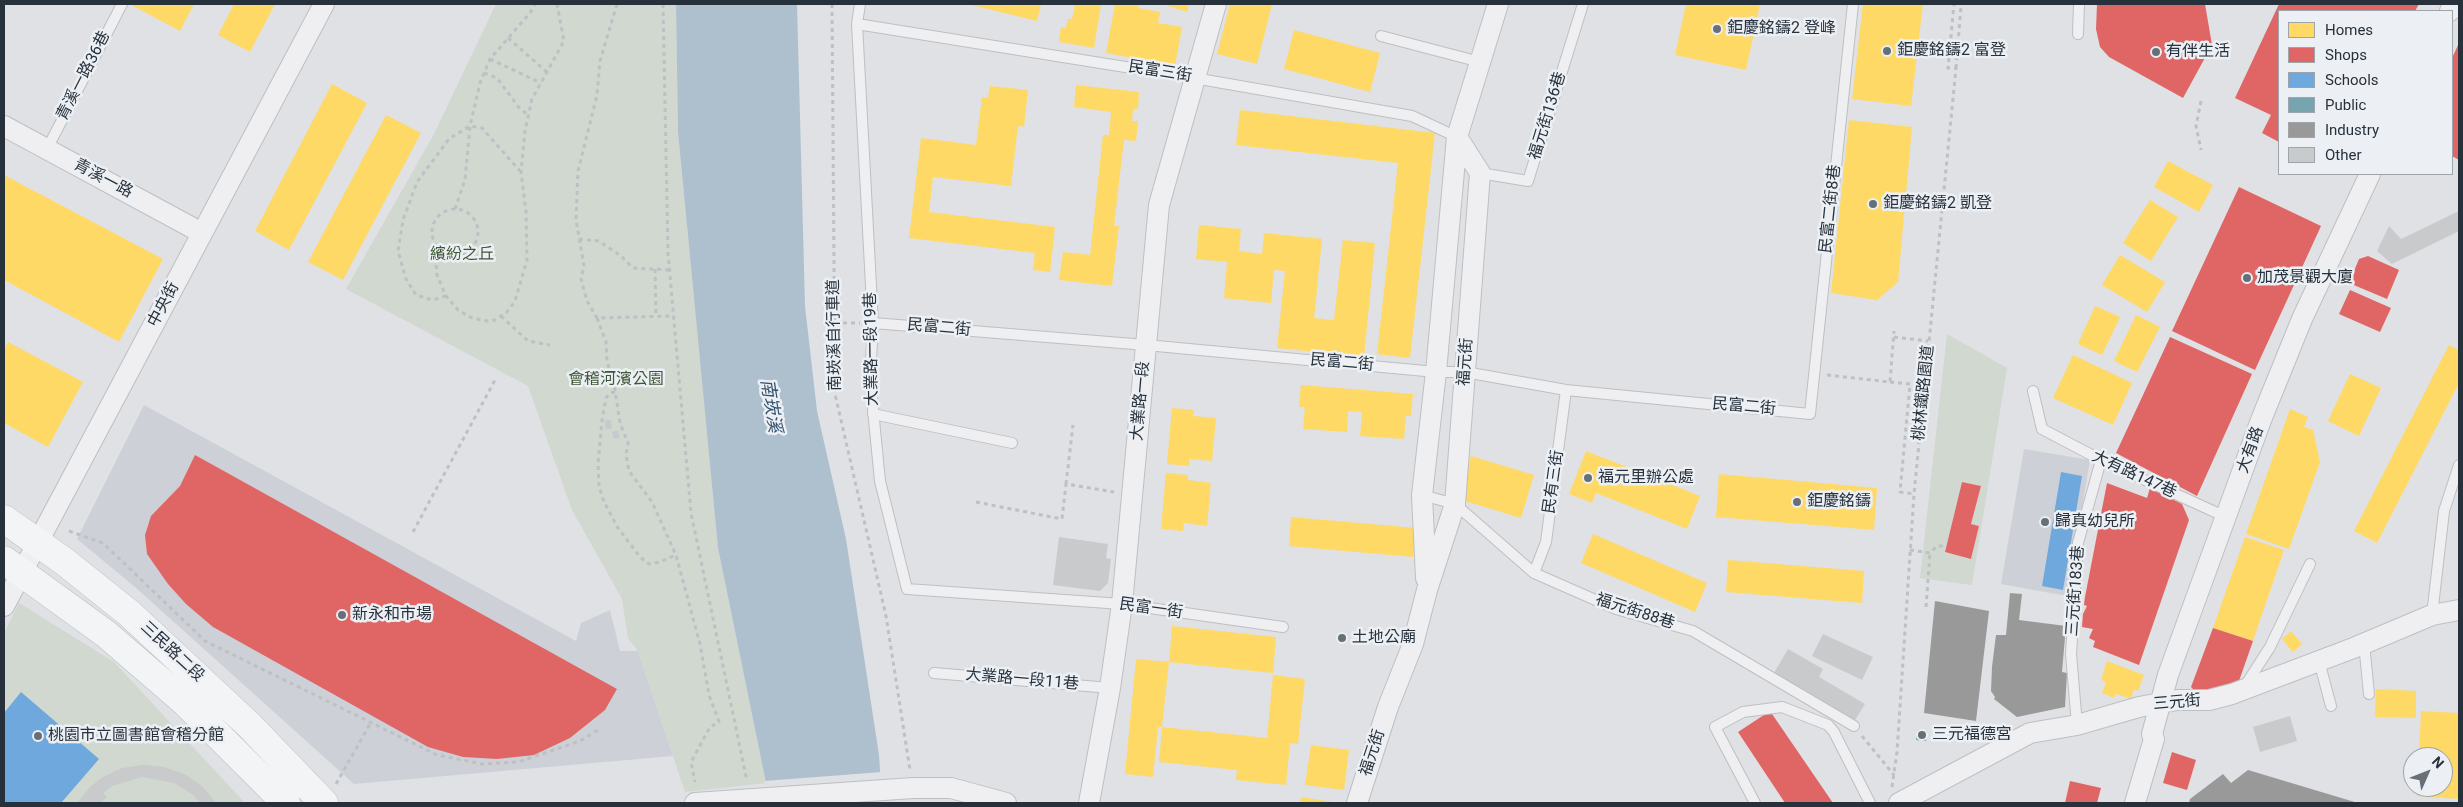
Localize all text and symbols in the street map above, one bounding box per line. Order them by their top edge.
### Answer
legend [2278,10,2453,175]
place label: 鉅慶銘鑄2 登峰 [1727,19,1836,39]
text: Homes [2325,21,2373,39]
marker: 鉅慶銘鑄2 登峰 [1711,23,1723,35]
street label: 青溪一路36巷 [53,28,115,124]
place label: 鉅慶銘鑄2 富登 [1897,41,2006,61]
place label: 有伴生活 [2166,42,2230,62]
marker: 鉅慶銘鑄2 富登 [1881,45,1893,57]
marker: 有伴生活 [2150,46,2162,58]
text: Shops [2325,46,2367,64]
street label: 民富三街 [1127,58,1193,86]
street label: 福元街136巷 [1526,70,1570,162]
text: Schools [2325,71,2379,89]
text: Public [2325,96,2366,114]
text: Industry [2325,121,2379,139]
text: Other [2325,146,2362,164]
street label: 青溪一路 [70,156,136,202]
street label: 民富二街8巷 [1817,164,1845,254]
place label: 鉅慶銘鑄2 凱登 [1883,194,1992,214]
marker: 鉅慶銘鑄2 凱登 [1867,198,1879,210]
park label: 繽紛之丘 [430,245,494,265]
place label: 加茂景觀大廈 [2257,268,2353,288]
marker: 加茂景觀大廈 [2241,272,2253,284]
street label: 中央街 [144,279,184,331]
street label: 南崁溪自行車道 [824,279,846,391]
street label: 大業路一段19巷 [861,292,883,406]
street label: 民富二街 [906,316,972,340]
street label: 福元街 [1455,337,1477,387]
street label: 桃林鐵路園道 [1909,344,1939,442]
street label: 民富二街 [1309,351,1375,375]
street label: 大業路一段 [1128,360,1154,442]
park label: 會稽河濱公園 [568,370,664,390]
water label: 南崁溪 [755,378,785,434]
street label: 民富二街 [1711,395,1777,419]
street label: 大有路 [2234,424,2268,476]
street label: 大有路147巷 [2089,447,2179,503]
street label: 民有三街 [1540,449,1568,515]
place label: 福元里辦公處 [1598,468,1694,488]
marker: 福元里辦公處 [1582,472,1594,484]
place label: 鉅慶銘鑄 [1807,492,1871,512]
marker: 鉅慶銘鑄 [1791,496,1803,508]
place label: 歸真幼兒所 [2055,512,2135,532]
marker: 歸真幼兒所 [2039,516,2051,528]
street label: 三元街183巷 [2063,545,2089,637]
street label: 福元街88巷 [1593,590,1677,634]
street label: 民富一街 [1118,595,1184,623]
place label: 新永和市場 [352,605,432,625]
marker: 新永和市場 [336,609,348,621]
street label: 三民路二段 [136,618,208,686]
place label: 土地公廟 [1352,628,1416,648]
marker: 土地公廟 [1336,632,1348,644]
street label: 大業路一段11巷 [964,665,1080,695]
street label: 三元街 [2152,691,2202,715]
place label: 三元福德宮 [1932,725,2012,745]
place label: 桃園市立圖書館會稽分館 [48,726,224,746]
street label: 福元街 [1356,727,1390,779]
marker: 三元福德宮 [1916,729,1928,741]
marker: 桃園市立圖書館會稽分館 [32,730,44,742]
north arrow [2403,747,2453,797]
text: N [2429,753,2447,771]

